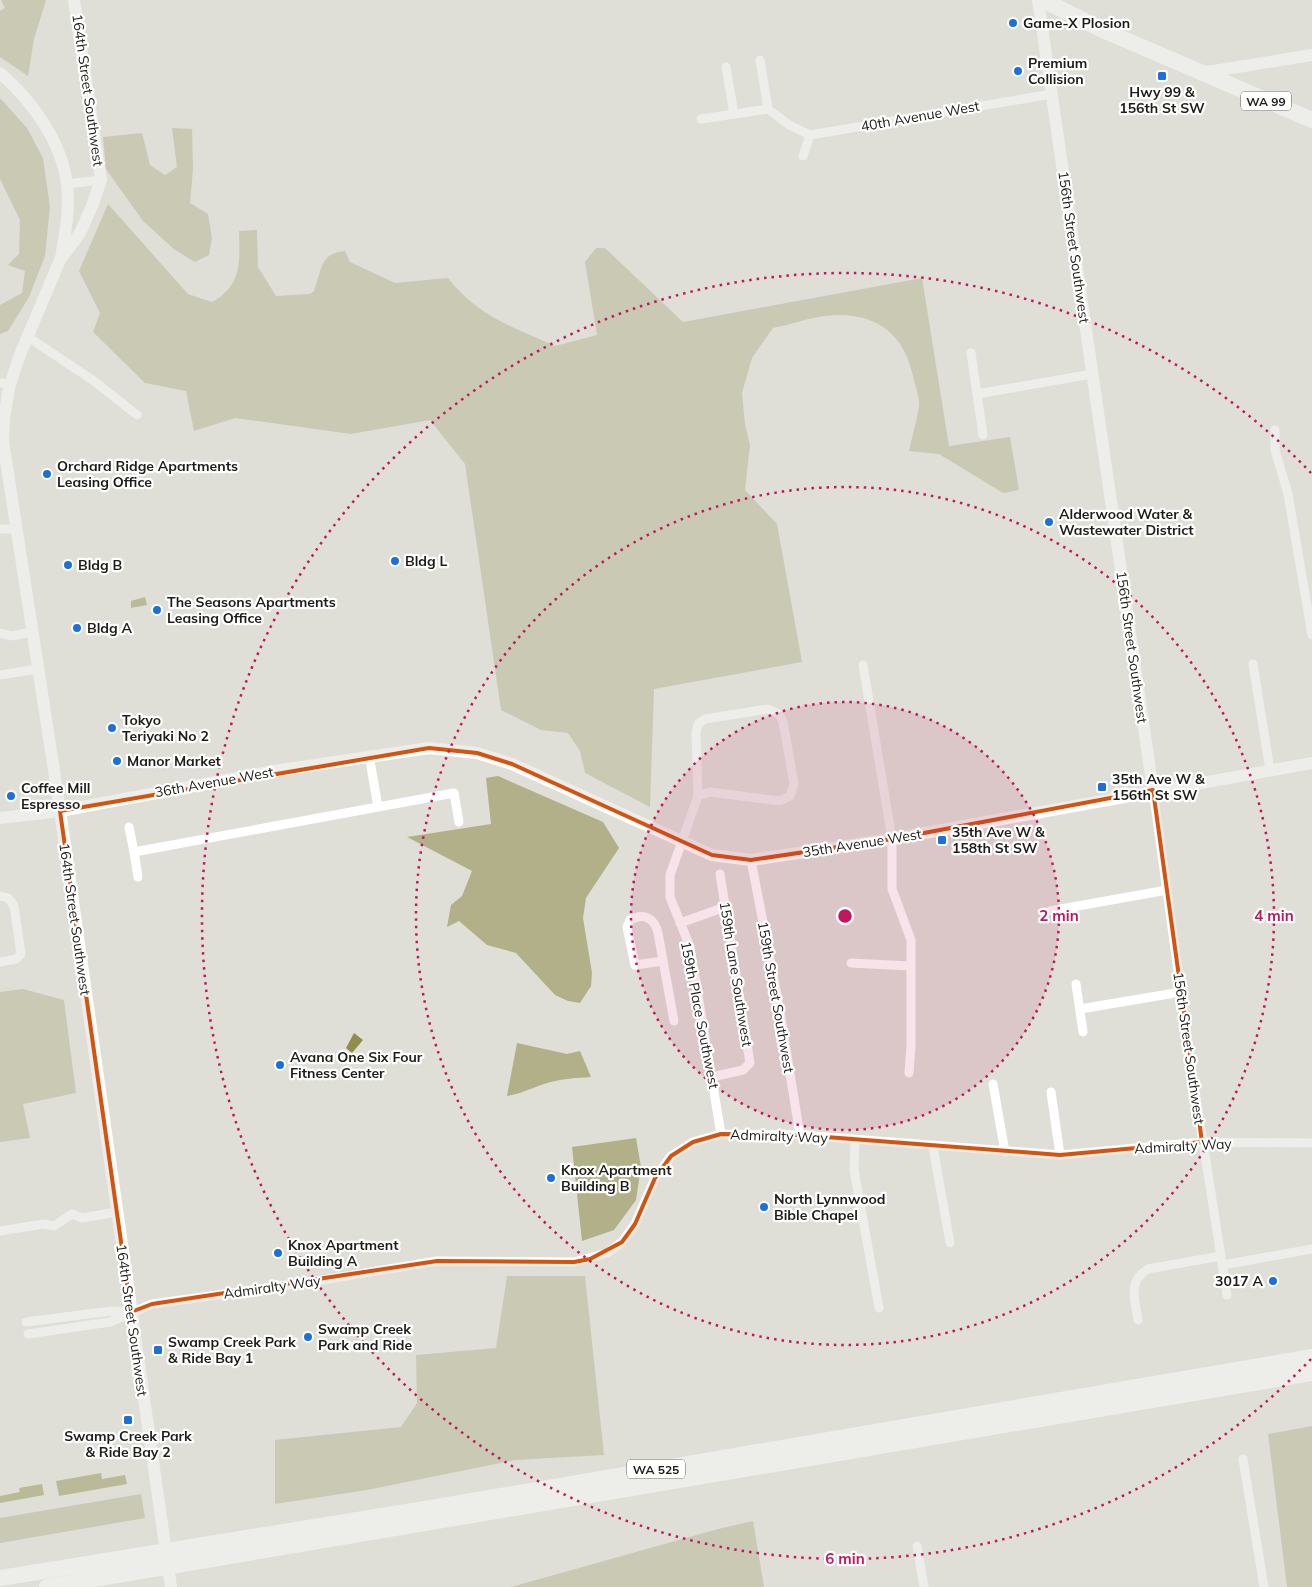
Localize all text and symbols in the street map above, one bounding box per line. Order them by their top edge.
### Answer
street label: 164th Street Southwest [68,13,108,167]
place label: Game-X Plosion [1023,14,1130,32]
marker: Game-X Plosion [1007,17,1019,29]
place label: Premium Collision [1028,54,1087,88]
marker: Premium Collision [1012,65,1024,77]
marker: Hwy 99 & 156th St SW [1156,70,1168,82]
place label: Hwy 99 & 156th St SW [1119,83,1205,117]
road number: WA 99 [1241,92,1291,110]
street label: 40th Avenue West [859,97,981,135]
street label: 156th Street Southwest [1054,170,1094,324]
place label: Orchard Ridge Apartments Leasing Office [57,457,238,491]
marker: Orchard Ridge Apartments Leasing Office [41,468,53,480]
place label: Alderwood Water & Wastewater District [1059,505,1194,539]
marker: Alderwood Water & Wastewater District [1043,516,1055,528]
place label: Bldg L [405,552,448,570]
marker: Bldg L [389,555,401,567]
place label: Bldg B [78,556,123,574]
marker: Bldg B [62,559,74,571]
street label: 156th Street Southwest [1112,570,1152,724]
place label: The Seasons Apartments Leasing Office [167,593,336,627]
marker: The Seasons Apartments Leasing Office [151,604,163,616]
place label: Bldg A [87,619,133,637]
marker: Bldg A [71,622,83,634]
place label: Tokyo Teriyaki No 2 [122,711,209,745]
marker: Tokyo Teriyaki No 2 [106,722,118,734]
place label: Manor Market [127,752,222,770]
marker: Manor Market [111,755,123,767]
street label: 36th Avenue West [153,763,275,801]
place label: 35th Ave W & 156th St SW [1112,770,1205,804]
place label: Coffee Mill Espresso [21,779,90,813]
marker: 35th Ave W & 156th St SW [1096,781,1108,793]
marker: Coffee Mill Espresso [5,790,17,802]
place label: 35th Ave W & 158th St SW [952,823,1045,857]
street label: 35th Avenue West [801,825,923,861]
marker: 35th Ave W & 158th St SW [936,834,948,846]
street label: 164th Street Southwest [55,842,95,996]
street label: 159th Lane Southwest [716,900,756,1048]
text: 2 min [1039,906,1079,925]
text: 4 min [1254,906,1294,925]
centre of rings [836,907,854,925]
street label: 159th Street Southwest [754,920,798,1074]
street label: 159th Place Southwest [677,940,723,1091]
street label: 156th Street Southwest [1169,971,1209,1125]
place label: Avana One Six Four Fitness Center [290,1048,423,1082]
marker: Avana One Six Four Fitness Center [274,1059,286,1071]
street label: Admiralty Way [730,1125,829,1147]
street label: Admiralty Way [1134,1134,1233,1158]
place label: Knox Apartment Building B [561,1161,672,1195]
marker: Knox Apartment Building B [545,1172,557,1184]
place label: North Lynnwood Bible Chapel [774,1190,885,1224]
marker: North Lynnwood Bible Chapel [758,1201,770,1213]
place label: Knox Apartment Building A [288,1236,399,1270]
street label: 164th Street Southwest [112,1243,152,1397]
marker: Knox Apartment Building A [272,1247,284,1259]
street label: Admiralty Way [222,1271,322,1303]
place label: 3017 A [1215,1272,1263,1290]
marker: 3017 A [1267,1275,1279,1287]
place label: Swamp Creek Park and Ride [318,1320,413,1354]
marker: Swamp Creek Park and Ride [302,1331,314,1343]
place label: Swamp Creek Park & Ride Bay 1 [168,1333,296,1367]
marker: Swamp Creek Park & Ride Bay 1 [152,1344,164,1356]
marker: Swamp Creek Park & Ride Bay 2 [122,1414,134,1426]
place label: Swamp Creek Park & Ride Bay 2 [64,1427,192,1461]
road number: WA 525 [627,1460,685,1478]
text: 6 min [825,1549,865,1568]

